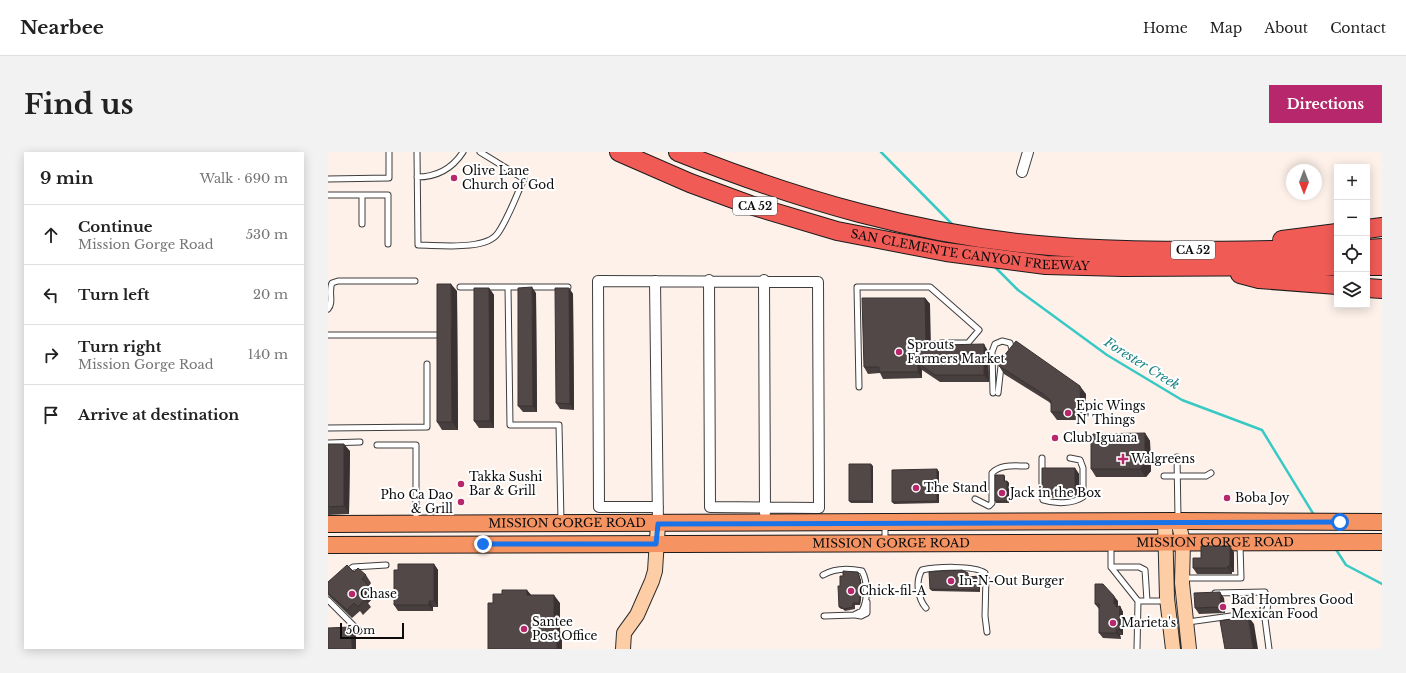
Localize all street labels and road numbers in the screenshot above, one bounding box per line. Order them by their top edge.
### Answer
road number: CA 52 [733,197,777,215]
street label: SAN CLEMENTE CANYON FREEWAY [849,226,1090,273]
road number: CA 52 [1171,241,1215,259]
street label: MISSION GORGE ROAD [488,515,646,530]
street label: MISSION GORGE ROAD [1136,534,1294,550]
street label: MISSION GORGE ROAD [812,535,970,551]

